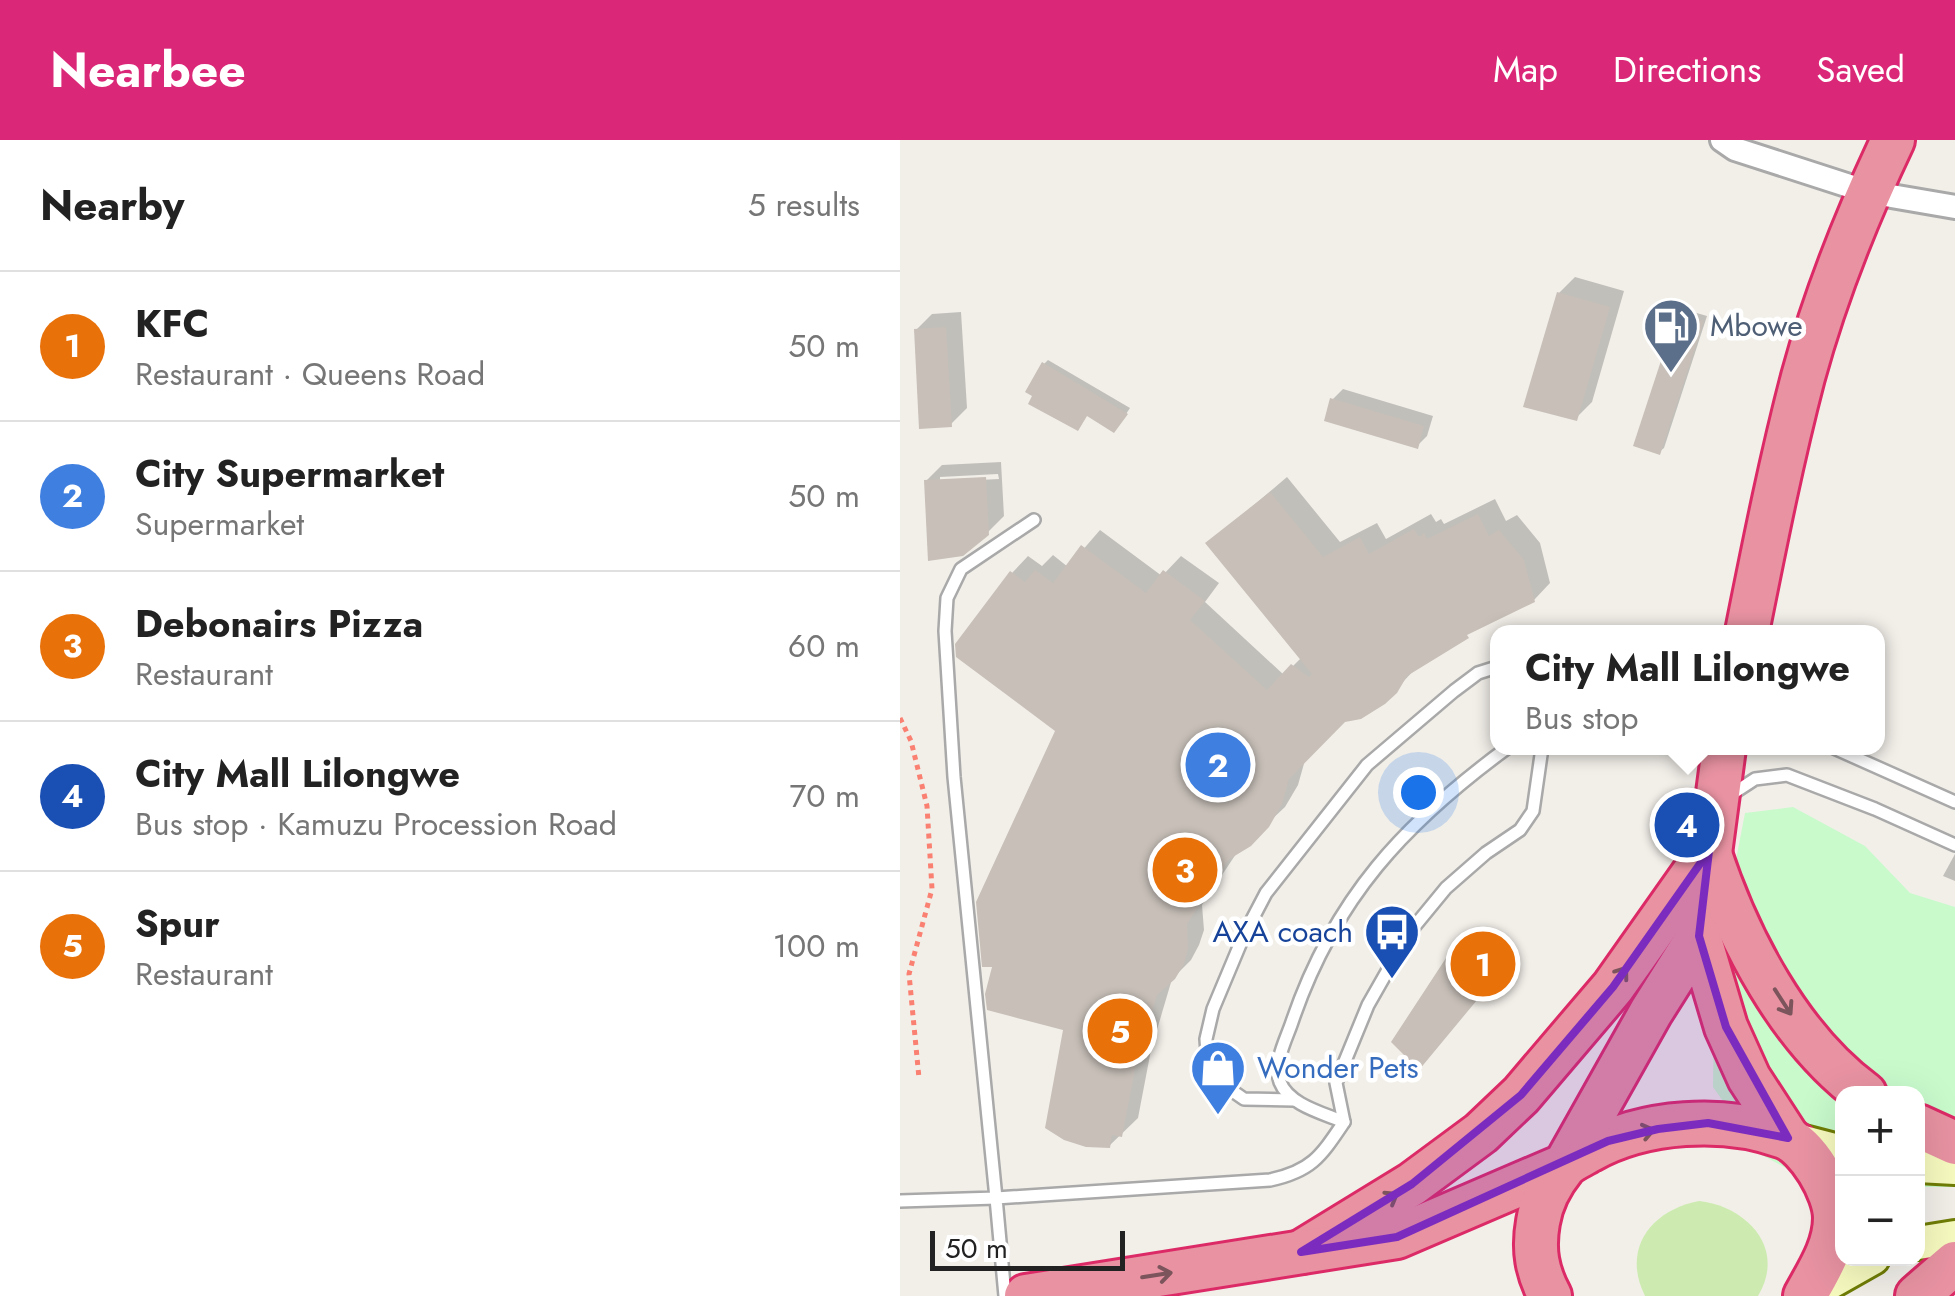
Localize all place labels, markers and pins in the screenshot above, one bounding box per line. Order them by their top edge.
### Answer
fuel station icon: Mbowe [1641,296,1701,375]
place label: Mbowe [1710,304,1803,347]
pin: 2 [1186,728,1250,802]
pin: 4 [1654,788,1720,862]
pin: 3 [1152,832,1218,908]
bus stop icon: AXA coach [1362,902,1422,981]
place label: AXA coach [1213,910,1353,953]
pin: 1 [1450,926,1516,1002]
pin: 5 [1088,994,1152,1068]
shop icon: Wonder Pets [1188,1038,1248,1117]
place label: Wonder Pets [1257,1046,1419,1089]

